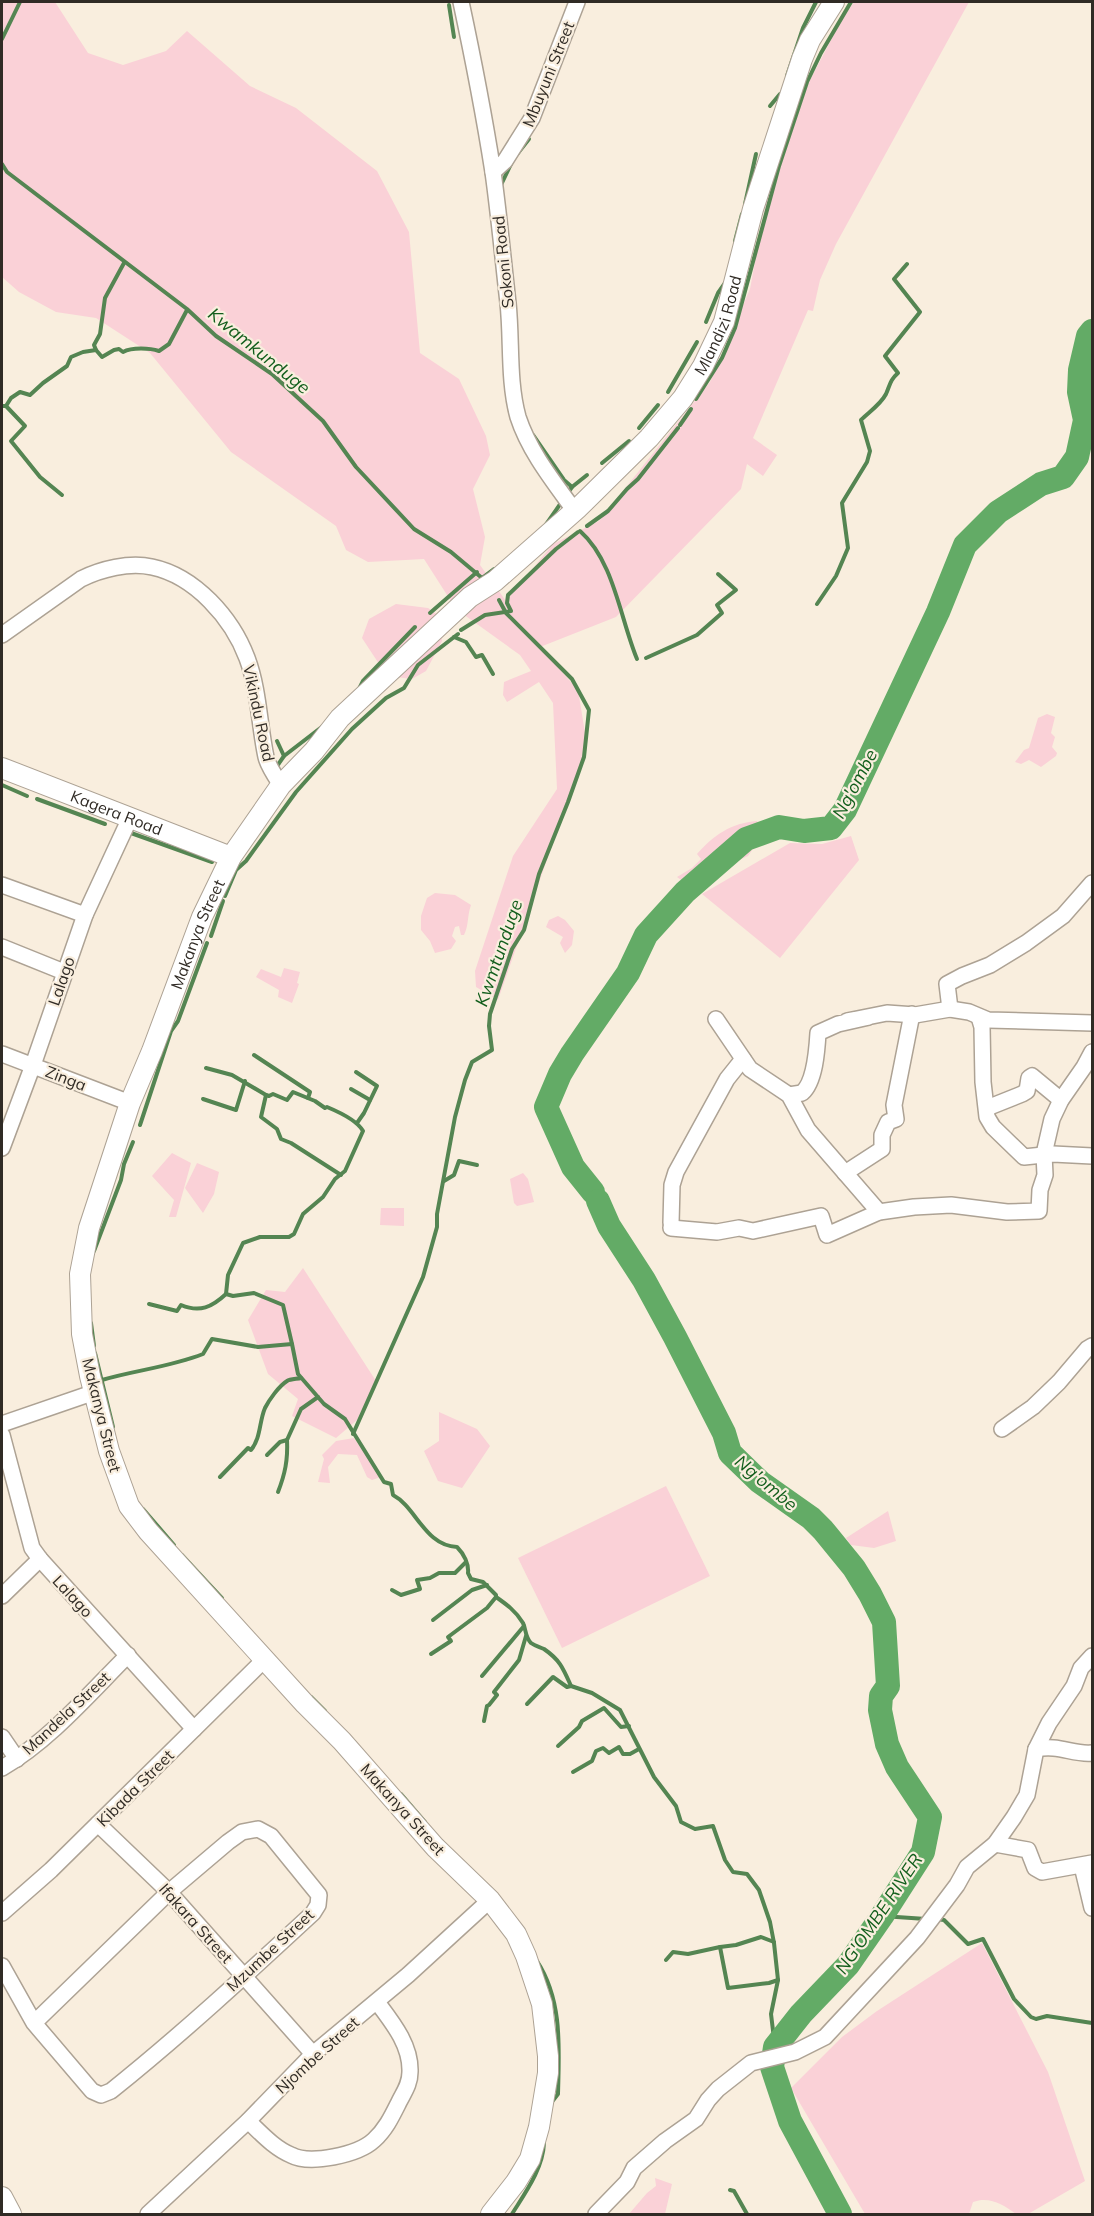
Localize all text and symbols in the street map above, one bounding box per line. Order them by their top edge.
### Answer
street label: Mbuyuni Street [518,18,578,130]
street label: Sokoni Road [488,215,518,309]
street label: Mlandizi Road [690,273,746,379]
water label: Kwamkunduge [203,302,315,399]
street label: Vikindu Road [239,663,279,763]
water label: Ng'ombe [827,745,882,822]
street label: Kagera Road [68,786,165,839]
street label: Makanya Street [166,876,229,992]
water label: Kwmtunduge [470,896,528,1009]
street label: Lalago [43,954,79,1008]
street label: Zinga [43,1061,89,1095]
street label: Makanya Street [78,1356,126,1474]
water label: Ng'ombe [730,1450,803,1516]
street label: Lalago [48,1571,98,1621]
street label: Mandela Street [18,1667,114,1759]
street label: Kibada Street [92,1745,178,1831]
street label: Makanya Street [357,1759,450,1859]
water label: NG'OMBE RIVER [830,1849,927,1978]
street label: Ifakara Street [155,1879,237,1967]
street label: Mzumbe Street [222,1904,318,1996]
street label: Njombe Street [271,2012,363,2098]

